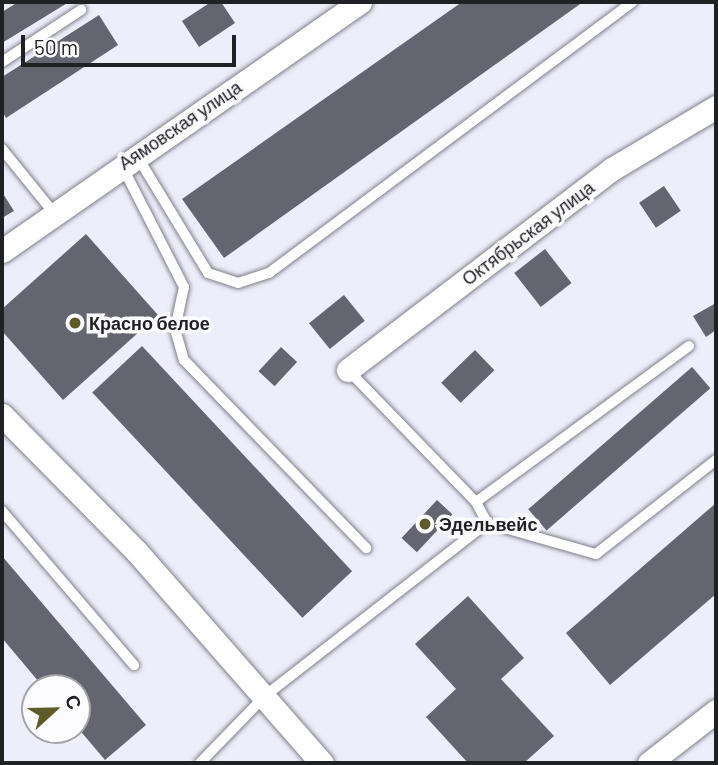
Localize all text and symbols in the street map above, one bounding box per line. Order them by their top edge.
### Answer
scale bar [24,21,240,65]
text: 50 m [34,34,78,59]
street label: Аямовская улица [114,76,246,174]
street label: Октябрьская улица [458,176,598,290]
place label: Красно белое [89,312,210,334]
marker: Красно белое [67,315,83,331]
place label: Эдельвейс [439,513,537,535]
marker: Эдельвейс [417,516,433,532]
north arrow [21,674,91,744]
text: С [61,691,87,712]

